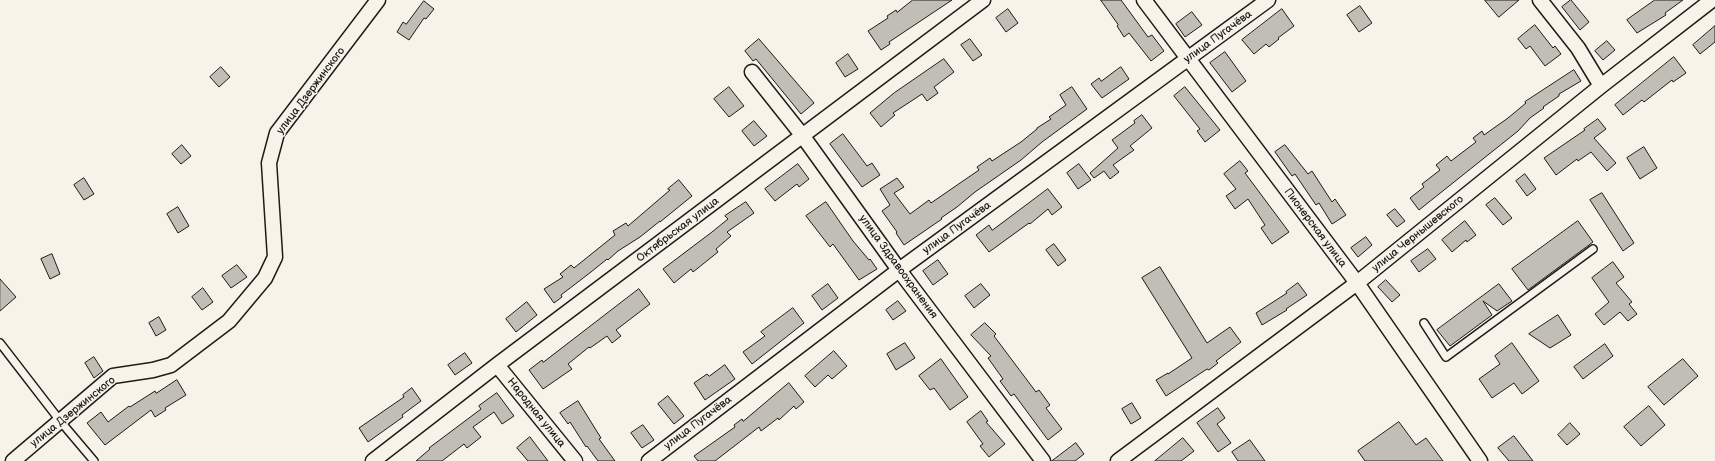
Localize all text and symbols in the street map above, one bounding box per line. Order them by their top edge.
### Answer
street label: улица Пугачёва [1181,8,1255,66]
street label: улица Дзержинского [274,45,348,137]
street label: Пионерская улица [1281,186,1349,270]
street label: улица Чернышевского [1370,193,1466,275]
street label: Октябрьская улица [634,195,722,265]
street label: улица Пугачёва [920,199,994,257]
street label: улица Здравоохранения [856,213,940,321]
street label: улица Дзержинского [28,374,118,450]
street label: Народная улица [504,376,568,450]
street label: улица Пугачёва [662,393,734,453]

